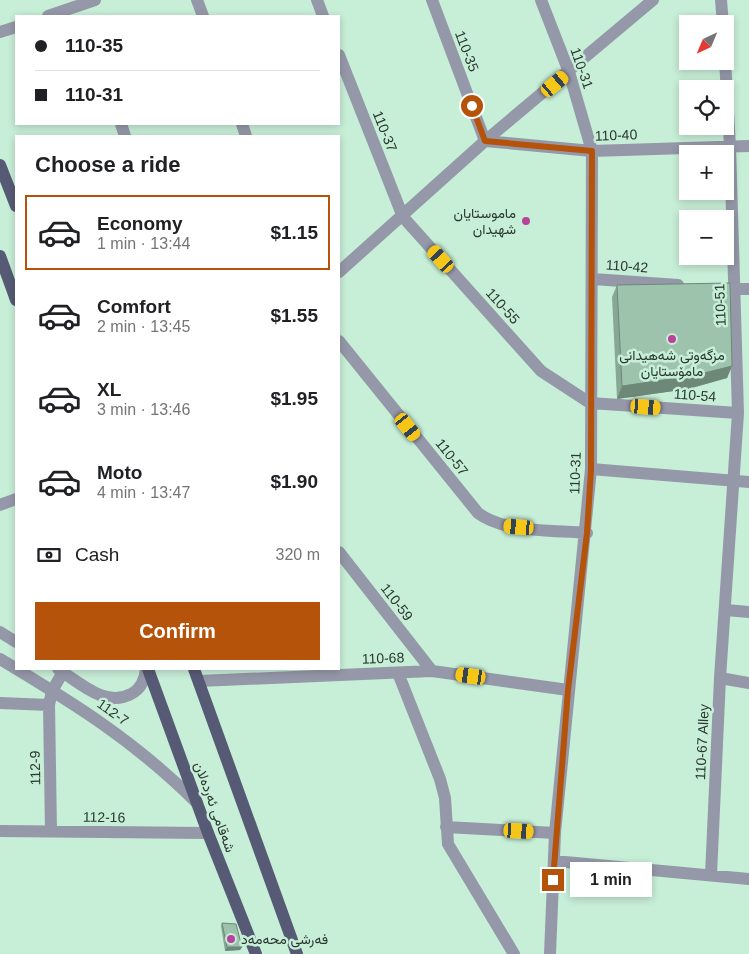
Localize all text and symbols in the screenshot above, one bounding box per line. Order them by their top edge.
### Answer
north arrow [679,15,734,70]
map controls [679,15,734,265]
street label: 110-35 [452,28,482,74]
text: 110-35 [65,35,123,56]
street label: 110-31 [568,45,597,91]
car [538,69,571,99]
button: locate [679,80,734,135]
text: 110-31 [65,84,123,105]
route start [461,95,483,117]
street label: 110-37 [370,108,400,154]
street label: 110-40 [594,126,638,144]
button: + [679,145,734,200]
text: Choose a ride [35,152,180,177]
place label: ماموستايان شهيدان [454,205,516,238]
icon: car [37,210,82,255]
button: − [679,210,734,265]
text: Economy [97,213,183,234]
marker: ماموستايان شهيدان [520,215,532,227]
text: $1.15 [270,222,318,243]
text: 1 min · 13:44 [97,235,190,252]
car [425,243,456,275]
street label: 110-42 [605,257,649,275]
street label: 110-51 [711,283,729,327]
street label: 110-55 [483,285,523,327]
icon: car [37,293,82,338]
text: Comfort [97,296,171,317]
text: $1.55 [270,305,318,326]
text: 2 min · 13:45 [97,318,190,335]
marker: مزگەوتی شەهیدانی مامۆستایان [666,333,678,345]
place label: مزگەوتی شەهیدانی مامۆستایان [619,347,725,380]
icon: car [37,376,82,421]
text: XL [97,379,121,400]
street label: 110-54 [673,386,717,404]
text: $1.95 [270,388,318,409]
car [630,398,661,416]
text: 3 min · 13:46 [97,401,190,418]
car [392,411,423,443]
street label: 110-57 [432,435,472,479]
street label: 110-31 [566,451,584,495]
icon: car [37,459,82,504]
text: Moto [97,462,142,483]
text: $1.90 [270,471,318,492]
text: 4 min · 13:47 [97,484,190,501]
car [503,518,534,536]
icon: cash [35,541,63,569]
text: Cash [75,544,119,565]
text: 320 m [276,546,320,563]
street label: 110-59 [378,580,417,624]
button: Confirm [35,602,320,660]
street label: 110-68 [361,649,405,667]
car [455,666,486,686]
street label: 112-7 [94,695,132,729]
street label: 110-67 Alley [692,704,712,780]
street label: 112-9 [27,750,43,786]
street label: شەقامی ئەردەلان [190,760,239,855]
street label: 112-16 [83,809,126,825]
car [503,823,534,839]
callout: 1 min [570,862,653,898]
route end [542,869,564,891]
text: 1 min [590,871,632,888]
place label: فەرشی محەمەد [241,931,328,948]
marker: فەرشی محەمەد [225,933,237,945]

